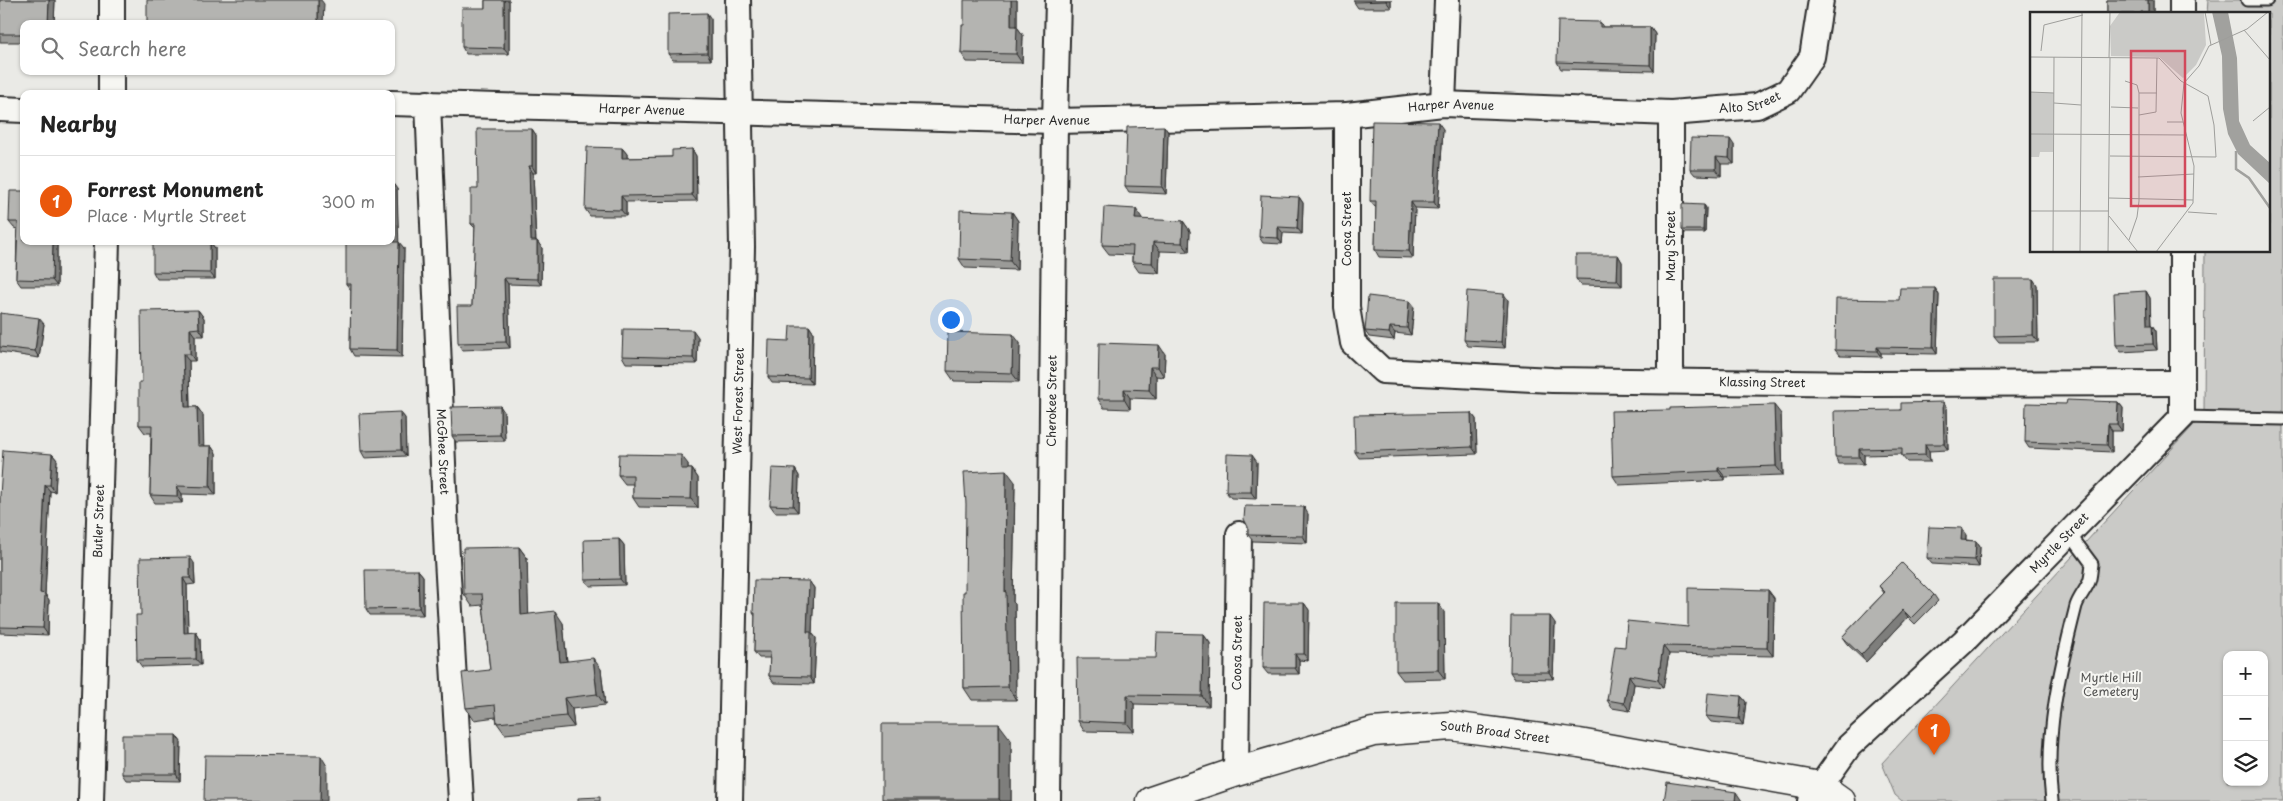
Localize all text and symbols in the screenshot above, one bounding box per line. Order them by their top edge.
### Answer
inset map [2030,12,2270,252]
search box [20,20,395,75]
icon: search [38,34,66,62]
text: Search here [78,34,187,62]
street label: Alto Street [1718,86,1783,117]
street label: Harper Avenue [1407,94,1495,116]
street label: Harper Avenue [599,99,686,119]
text: Nearby [40,107,117,139]
street label: Harper Avenue [1003,110,1091,129]
text: Forrest Monument [87,175,264,203]
text: 1 [52,189,60,213]
text: 300 m [321,189,375,213]
street label: Coosa Street [1337,192,1355,266]
text: Place · Myrtle Street [87,203,246,227]
street label: Mary Street [1661,210,1679,281]
your location [938,307,964,333]
street label: West Forest Street [728,347,748,455]
street label: Cherokee Street [1042,355,1061,447]
street label: Klassing Street [1719,372,1806,391]
street label: McGhee Street [433,408,454,495]
street label: Butler Street [88,484,108,558]
street label: Myrtle Street [2025,508,2092,576]
street label: Coosa Street [1227,615,1246,690]
map controls [2223,651,2268,786]
button: + [2223,651,2268,696]
park label: Myrtle Hill Cemetery [2080,668,2142,700]
button: − [2223,696,2268,741]
pin: 1 [1918,714,1950,755]
street label: South Broad Street [1440,716,1551,747]
button: layers [2223,741,2268,786]

